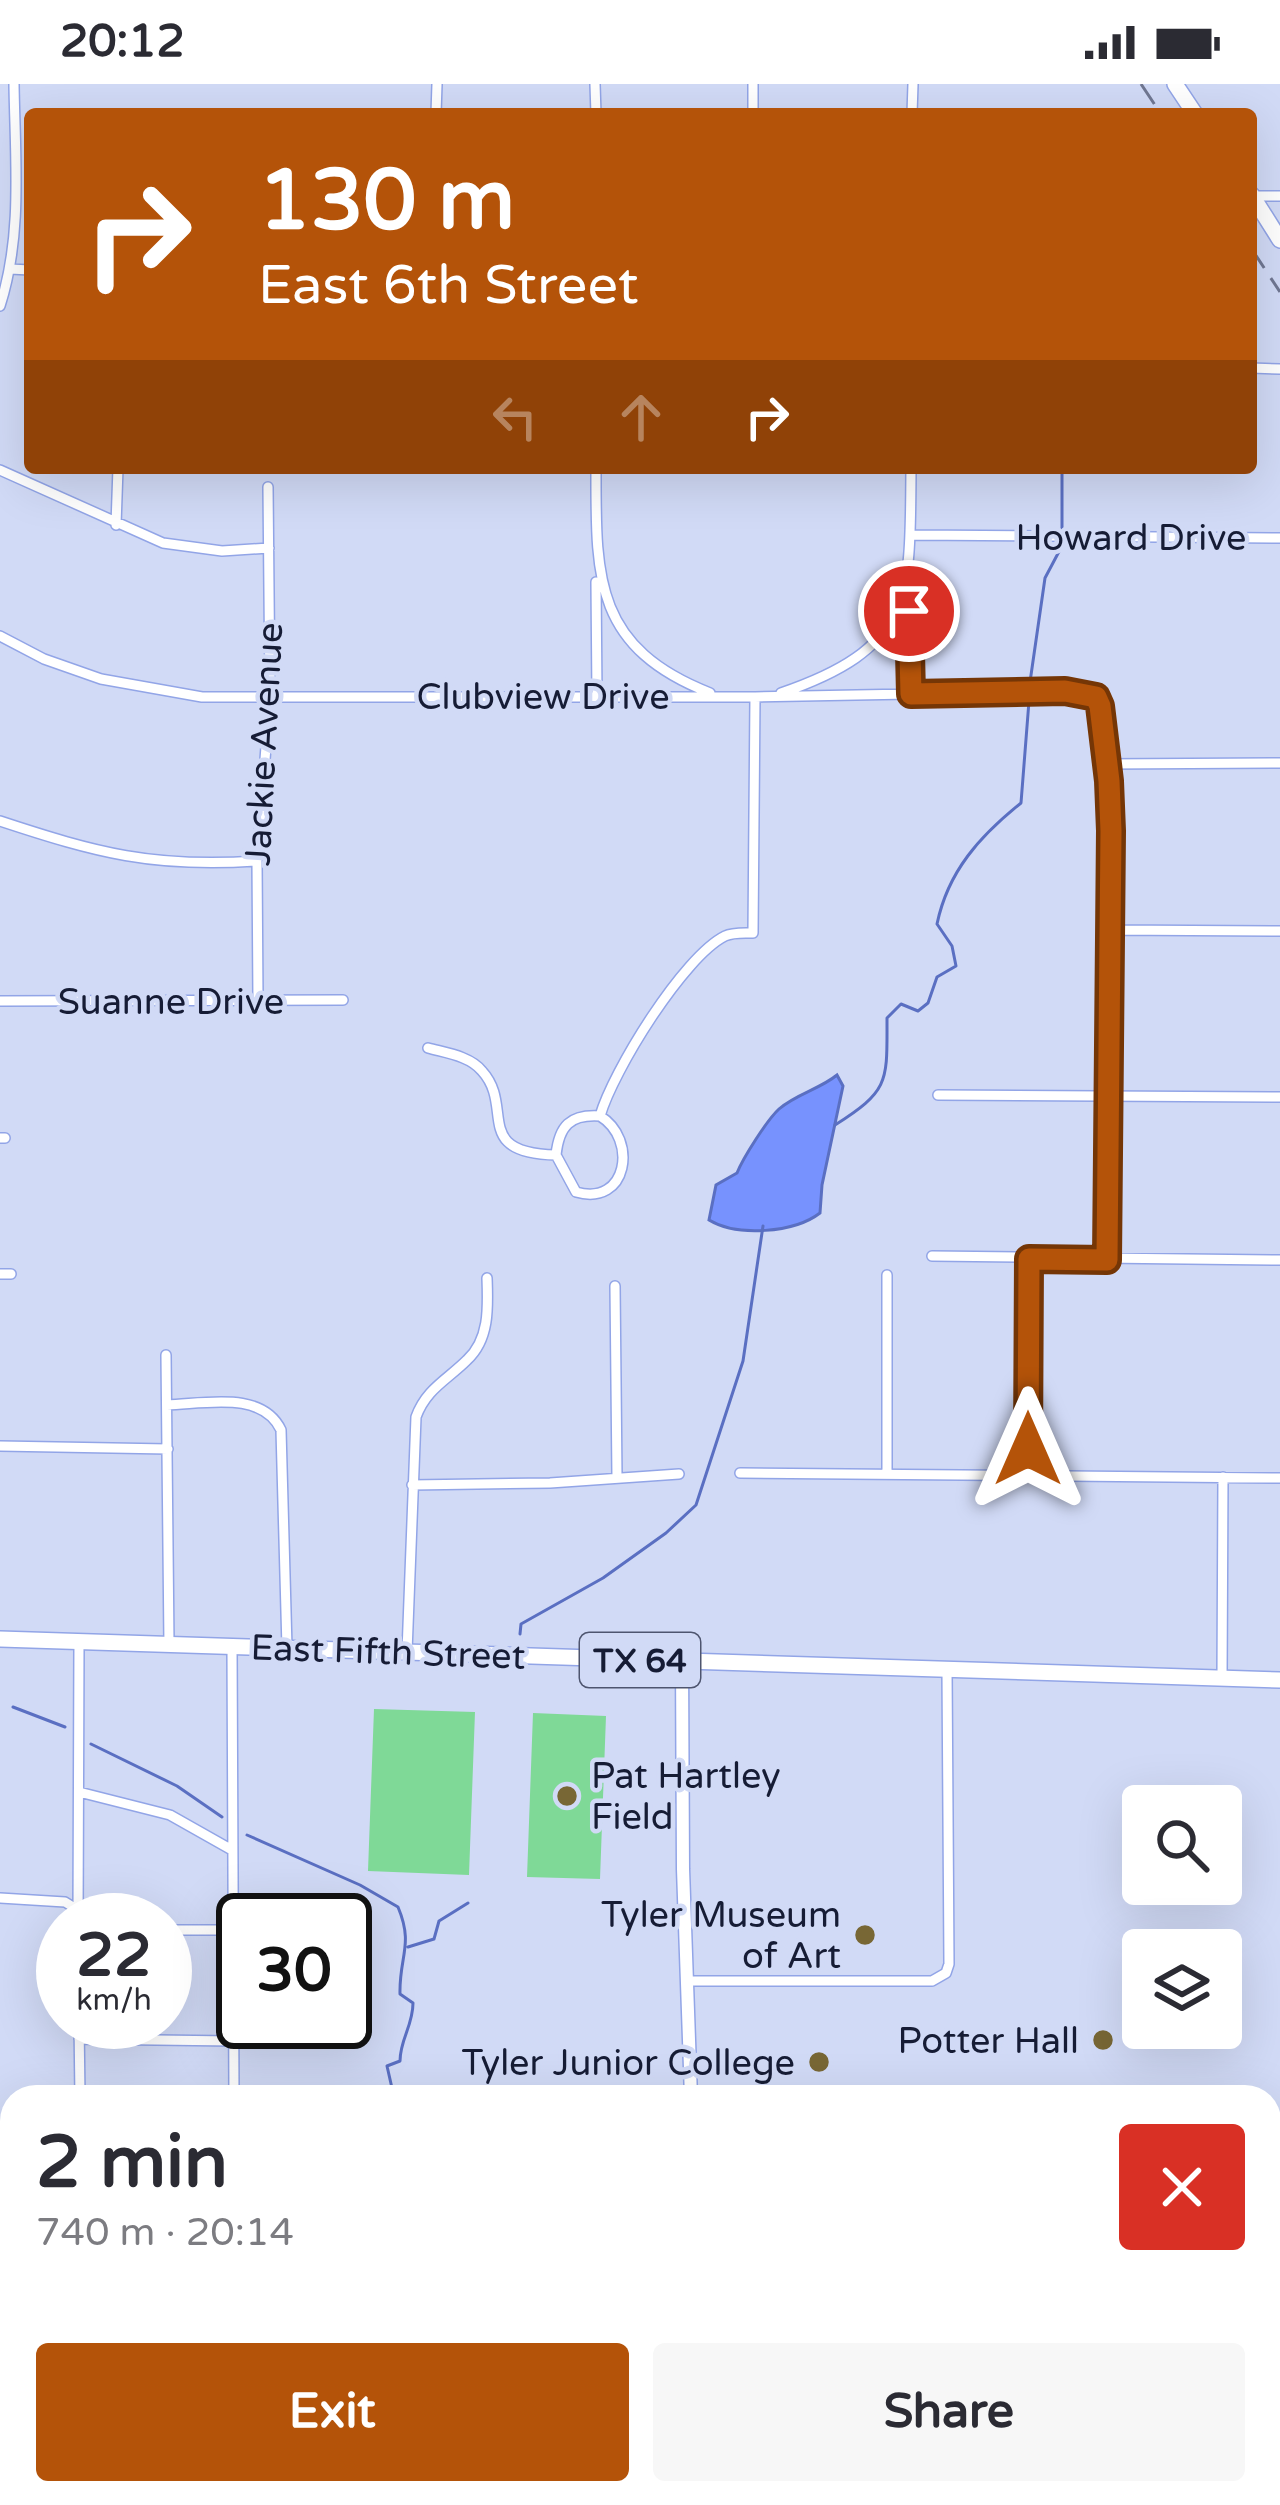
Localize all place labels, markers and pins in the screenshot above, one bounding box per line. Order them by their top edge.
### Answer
pin [858,560,960,662]
place label: Pat Hartley Field [591,1755,781,1839]
marker: Pat Hartley Field [554,1783,580,1809]
place label: Tyler Museum of Art [601,1894,841,1978]
marker: Tyler Museum of Art [852,1922,878,1948]
place label: Potter Hall [897,2020,1079,2063]
marker: Potter Hall [1090,2027,1116,2053]
place label: Tyler Junior College [461,2042,795,2085]
marker: Tyler Junior College [806,2049,832,2075]

